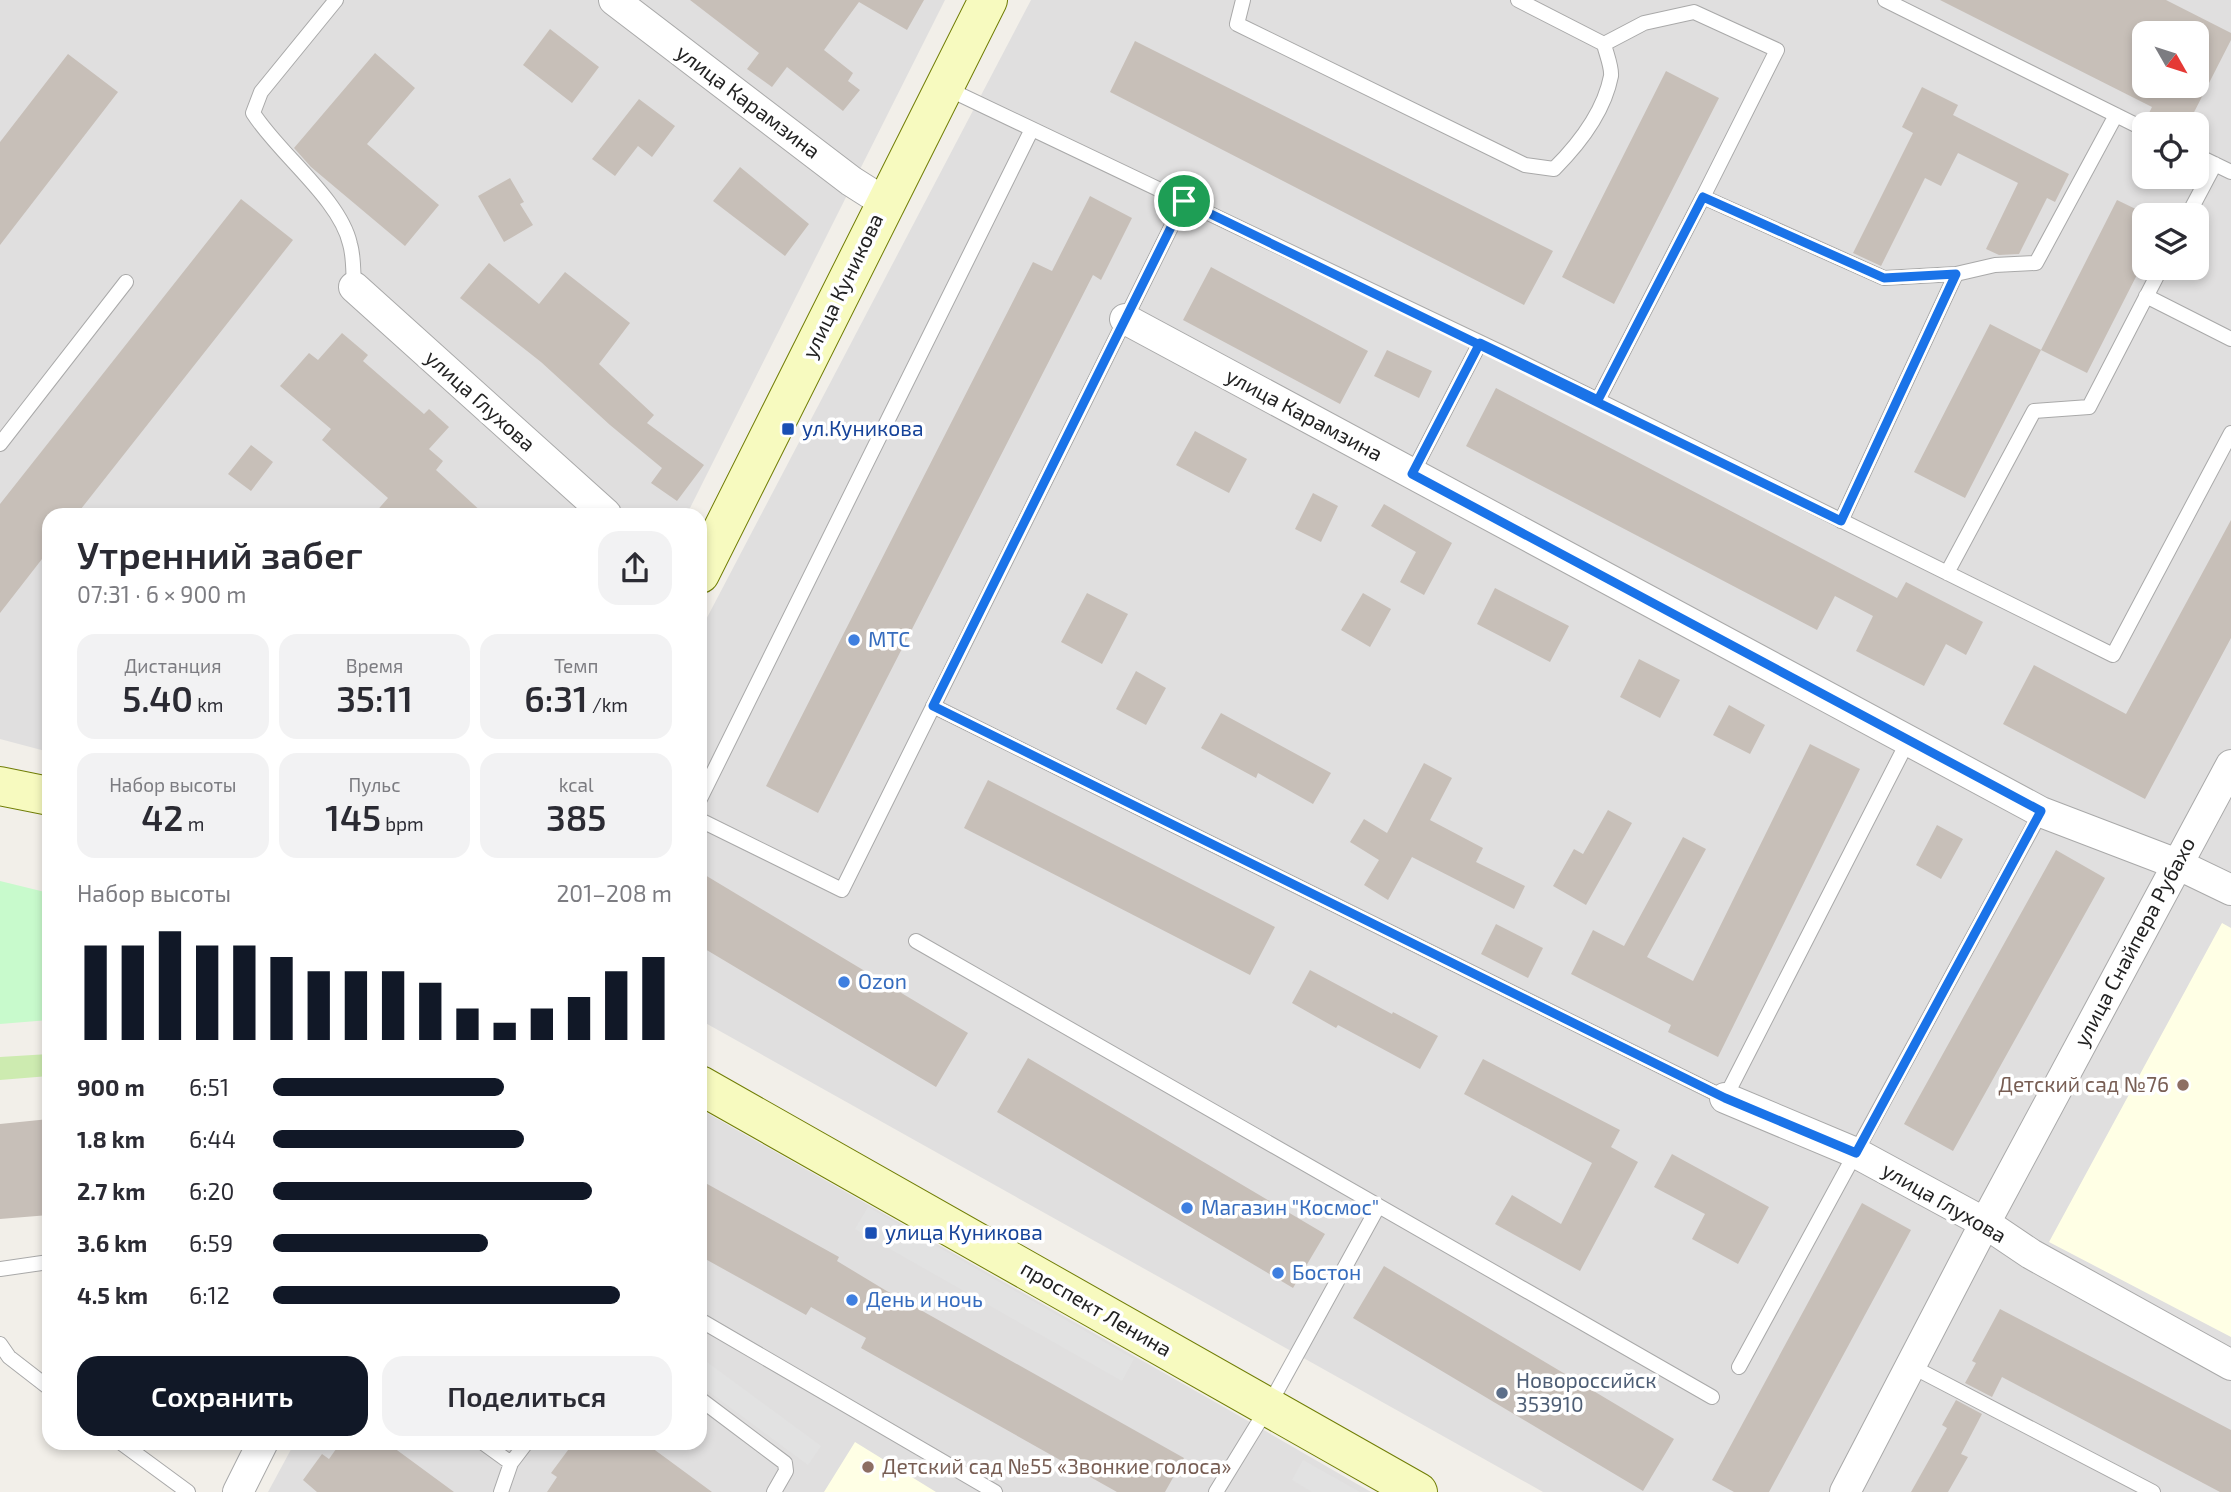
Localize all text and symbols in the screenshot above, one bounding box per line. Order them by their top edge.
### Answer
north arrow [2132,21,2208,98]
map controls [2132,21,2209,280]
street label: улица Карамзина [671,39,826,164]
button: locate [2132,112,2209,189]
pin [1154,171,1214,231]
icon: arrive [1165,182,1203,220]
button: layers [2132,203,2209,280]
street label: улица Куникова [796,209,888,362]
street label: улица Глухова [420,344,541,456]
street label: улица Карамзина [1222,362,1387,466]
place label: ул.Куникова [802,415,924,441]
marker: ул.Куникова [780,421,796,437]
text: Утренний забег [77,531,363,577]
button: share [598,531,672,605]
text: 07:31 · 6 × 900 m [77,580,246,608]
place label: МТС [868,626,910,651]
marker: МТС [846,632,862,648]
text: Дистанция [124,654,221,677]
text: Время [346,654,403,677]
text: Темп [554,654,598,677]
text: 5.40 [122,677,193,719]
text: 35:11 [336,677,413,719]
text: 6:31 [524,677,588,719]
text: km [193,693,224,716]
text: /km [588,693,628,716]
text: Набор высоты [109,773,237,796]
text: Пульс [348,773,401,796]
text: kcal [559,773,594,796]
text: 42 [141,796,183,838]
text: 145 [325,796,381,838]
text: 385 [546,796,606,838]
text: m [183,812,204,835]
text: bpm [381,812,424,835]
street label: улица Снайпера Рубахо [2068,832,2200,1051]
text: Набор высоты [77,879,231,907]
text: 201–208 m [556,879,672,907]
place label: Ozon [858,968,907,993]
marker: Ozon [836,974,852,990]
place label: Детский сад №76 [1998,1071,2169,1096]
text: 900 m [77,1073,145,1101]
text: 6:51 [189,1073,229,1101]
marker: Детский сад №76 [2175,1077,2191,1093]
text: 1.8 km [77,1125,145,1153]
text: 6:44 [189,1125,236,1153]
street label: улица Глухова [1878,1156,2011,1248]
text: 2.7 km [77,1177,145,1205]
text: 6:20 [189,1177,234,1205]
place label: Магазин "Космос" [1201,1194,1379,1219]
marker: Магазин "Космос" [1179,1200,1195,1216]
place label: улица Куникова [885,1219,1043,1245]
marker: улица Куникова [863,1225,879,1241]
text: 3.6 km [77,1229,147,1257]
text: 6:59 [189,1229,233,1257]
street label: проспект Ленина [1017,1254,1176,1361]
place label: Бостон [1292,1259,1361,1284]
marker: Бостон [1270,1265,1286,1281]
text: 4.5 km [77,1281,148,1309]
text: 6:12 [189,1281,230,1309]
place label: День и ночь [866,1286,983,1311]
marker: День и ночь [844,1292,860,1308]
button: Сохранить [77,1356,368,1436]
button: Поделиться [382,1356,672,1436]
place label: Новороссийск 353910 [1516,1367,1657,1416]
marker: Новороссийск 353910 [1494,1385,1510,1401]
place label: Детский сад №55 «Звонкие голоса» [882,1453,1231,1478]
marker: Детский сад №55 «Звонкие голоса» [860,1459,876,1475]

